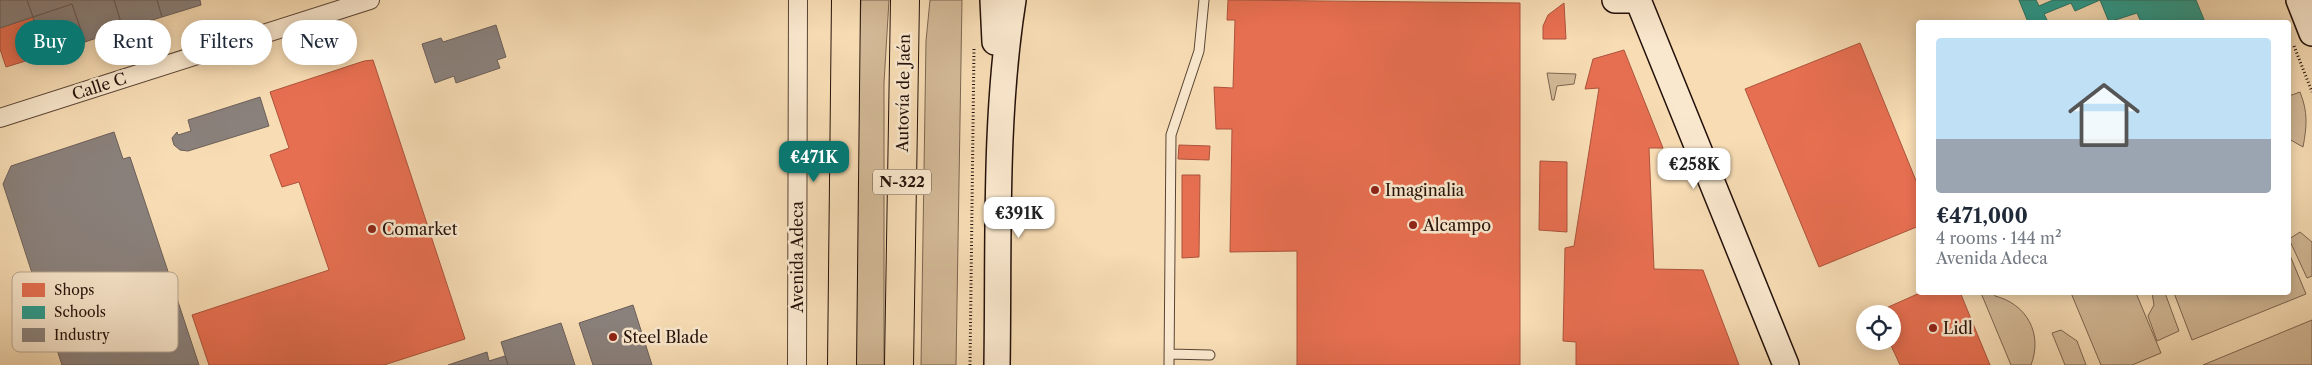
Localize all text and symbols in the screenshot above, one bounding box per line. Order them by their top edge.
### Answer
chip: Buy [15,20,85,65]
chip: Rent [95,20,171,65]
chip: Filters [181,20,272,65]
chip: New [282,20,357,65]
street label: Autovía de Jaén [892,34,914,153]
street label: Calle C [69,68,129,104]
icon: home [2059,70,2149,160]
pin: €471K [779,140,849,183]
text: €471K [790,147,838,167]
pin: €258K [1659,148,1729,190]
text: €258K [1668,154,1720,174]
road number: N-322 [873,170,931,194]
place label: Imaginalia [1385,180,1465,200]
marker: Imaginalia [1369,184,1381,196]
pin: €391K [984,196,1054,239]
street label: Avenida Adeca [787,201,807,314]
text: €391K [995,203,1043,223]
text: €471,000 [1936,203,2028,228]
place label: Alcampo [1422,215,1491,235]
place label: Comarket [382,219,458,239]
marker: Alcampo [1407,219,1419,231]
marker: Comarket [366,223,378,235]
text: 4 rooms · 144 m² [1936,228,2061,248]
text: Avenida Adeca [1936,248,2048,268]
legend [12,272,178,352]
text: Shops [54,281,94,299]
text: Schools [54,303,106,321]
map controls [1856,305,1901,350]
button: locate [1856,305,1901,350]
place label: Lidl [1943,318,1973,338]
marker: Lidl [1927,322,1939,334]
text: Industry [54,326,110,344]
place label: Steel Blade [623,327,708,347]
marker: Steel Blade [607,331,619,343]

